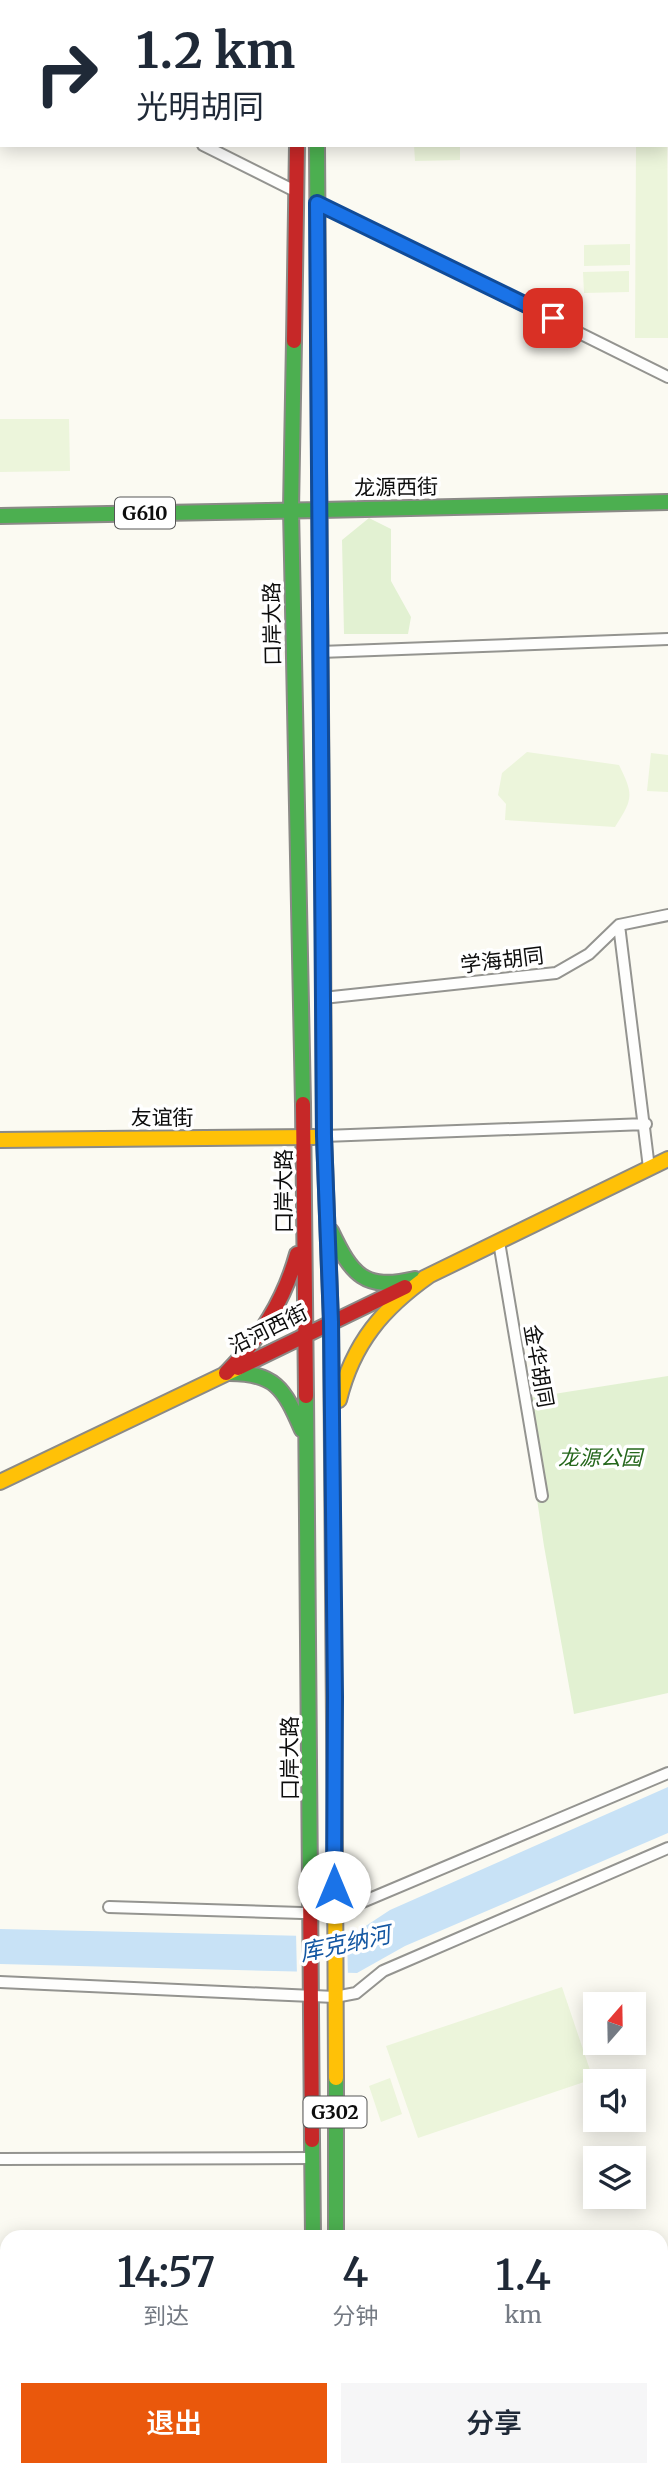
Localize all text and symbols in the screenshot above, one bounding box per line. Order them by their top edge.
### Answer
text: 1.2 km [136,20,295,81]
icon: right [21,28,112,119]
text: 光明胡同 [136,87,264,127]
pin [523,288,583,348]
icon: arrive [534,299,572,337]
street label: 龙源西街 [354,473,438,501]
road number: G610 [115,498,175,528]
street label: 口岸大路 [258,582,286,666]
street label: 学海胡同 [459,941,545,979]
street label: 友谊街 [131,1104,194,1131]
street label: 口岸大路 [270,1149,297,1233]
street label: 沿河西街 [224,1298,312,1360]
street label: 金华胡同 [518,1322,560,1410]
park label: 龙源公园 [558,1444,645,1471]
street label: 口岸大路 [276,1716,303,1800]
position arrow [297,1850,371,1924]
water label: 库克纳河 [297,1918,397,1967]
north arrow [583,1992,646,2054]
map controls [583,1992,646,2209]
button: sound [583,2069,646,2132]
road number: G302 [304,2096,366,2128]
button: layers [583,2146,646,2209]
text: 14:57 [117,2246,215,2298]
text: 4 [342,2246,368,2298]
text: 1.4 [495,2249,551,2301]
text: km [504,2300,542,2329]
text: 到达 [143,2301,189,2330]
text: 分钟 [332,2301,378,2330]
button: 退出 [21,2383,327,2463]
button: 分享 [341,2383,647,2463]

